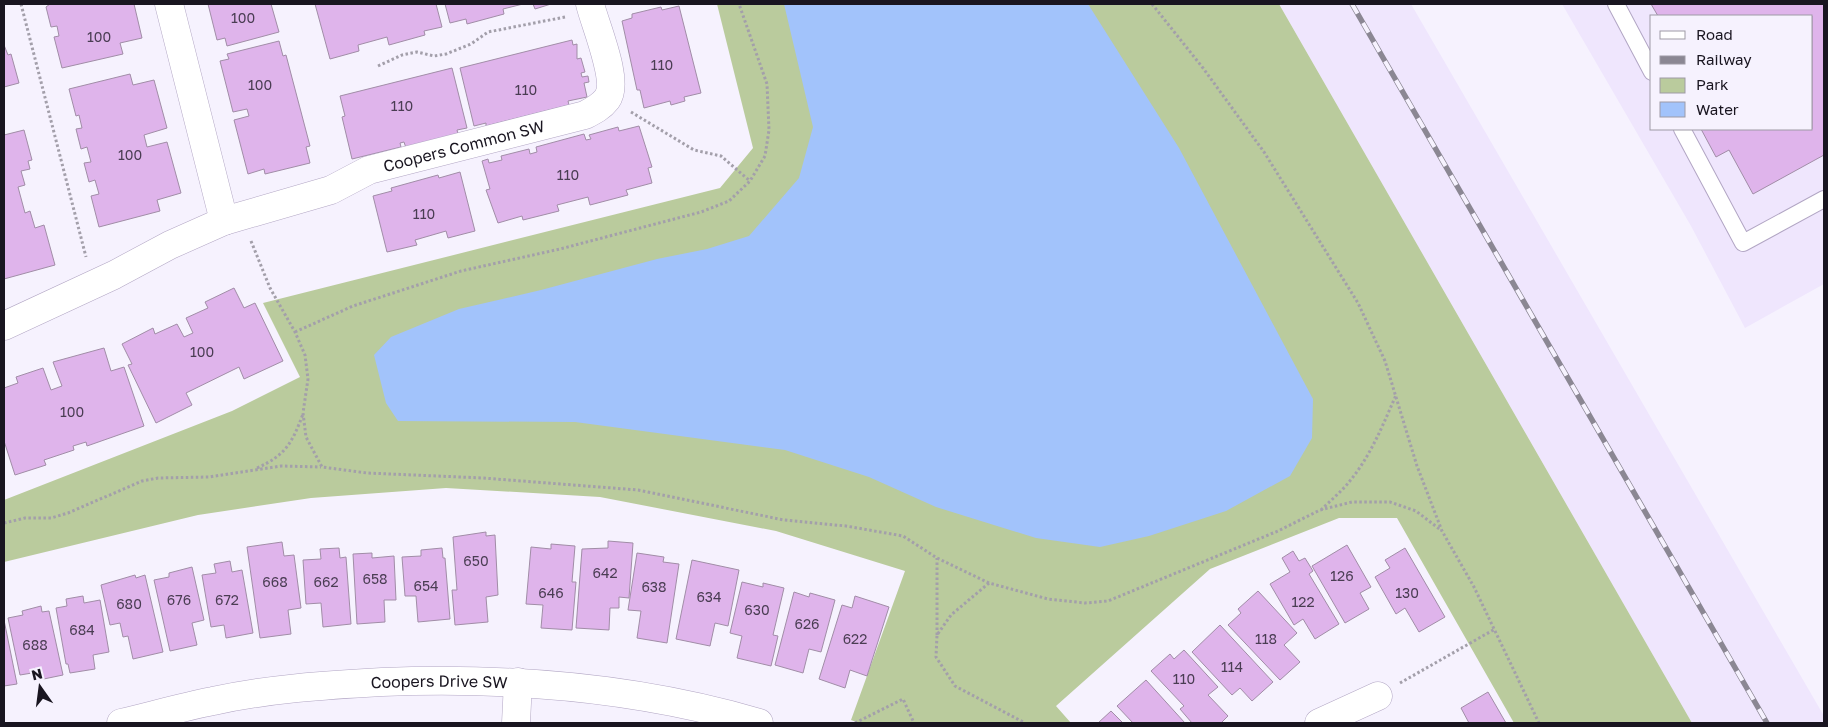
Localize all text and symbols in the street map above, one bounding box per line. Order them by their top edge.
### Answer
house number: 100 [231,9,255,26]
legend [1650,15,1813,130]
text: Road [1696,25,1733,43]
house number: 100 [87,28,111,45]
text: Railway [1696,50,1752,68]
house number: 110 [651,56,673,73]
text: Park [1696,75,1729,93]
house number: 100 [248,76,272,93]
house number: 110 [515,81,537,98]
house number: 110 [391,97,413,114]
text: Water [1696,100,1739,118]
street label: Coopers Common SW [381,116,547,176]
house number: 100 [118,146,142,163]
house number: 110 [557,166,579,183]
house number: 110 [413,205,435,222]
house number: 100 [190,343,214,360]
house number: 100 [60,403,84,420]
house number: 650 [463,552,489,569]
house number: 642 [592,564,618,581]
house number: 126 [1330,567,1354,584]
house number: 658 [362,570,388,587]
house number: 668 [262,573,288,590]
house number: 662 [313,573,339,590]
house number: 654 [413,577,439,594]
house number: 638 [641,578,667,595]
house number: 646 [538,584,564,601]
house number: 130 [1395,584,1419,601]
house number: 634 [696,588,722,605]
house number: 676 [167,591,191,608]
house number: 672 [215,591,239,608]
house number: 122 [1291,593,1315,610]
house number: 680 [116,595,142,612]
house number: 630 [744,601,770,618]
house number: 626 [794,615,820,632]
house number: 684 [69,621,95,638]
house number: 622 [843,630,867,647]
house number: 118 [1255,630,1277,647]
house number: 688 [22,636,48,653]
house number: 114 [1221,658,1243,675]
north arrow [15,662,65,712]
text: N [30,664,44,683]
house number: 110 [1173,670,1195,687]
street label: Coopers Drive SW [370,671,508,693]

